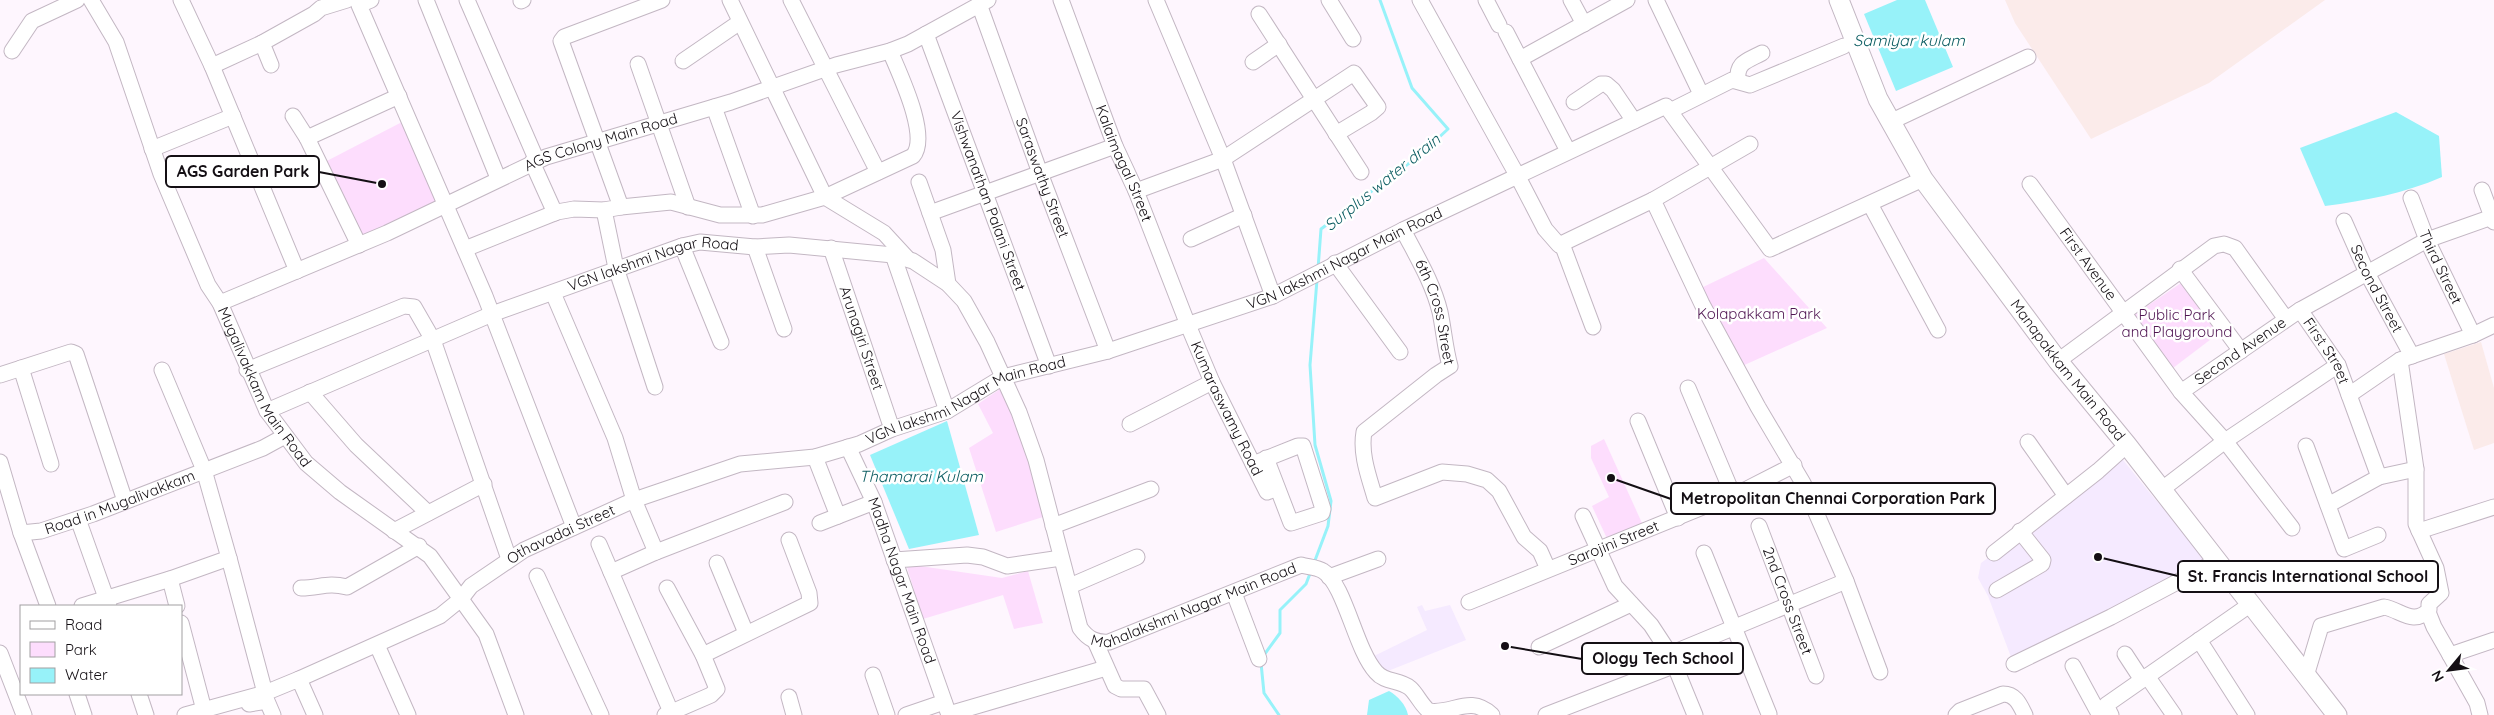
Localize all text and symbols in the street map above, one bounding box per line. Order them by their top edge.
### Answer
water label: Samiyar kulam [1853,30,1965,50]
street label: Kalaimagal Street [1092,102,1157,224]
street label: AGS Colony Main Road [521,108,680,175]
street label: Vishwanathan Palani Street [946,108,1030,293]
street label: Saraswathy Street [1012,115,1074,240]
water label: Surplus water drain [1320,129,1445,235]
callout: AGS Garden Park [166,156,319,187]
text: AGS Garden Park [177,161,309,181]
street label: VGN lakshmi Nagar Main Road [1244,203,1445,313]
street label: First Avenue [2056,224,2121,304]
street label: Third Street [2415,227,2467,307]
street label: VGN lakshmi Nagar Road [565,232,739,295]
street label: Second Street [2347,241,2407,336]
street label: 6th Cross Street [1411,256,1459,367]
street label: Arunagiri Street [835,283,888,392]
street label: Manapakkam Main Road [2007,295,2130,445]
street label: Mugalivakkam Main Road [214,304,316,471]
park label: Kolapakkam Park [1697,304,1821,323]
park label: Public Park and Playground [2122,305,2232,341]
street label: Second Avenue [2191,313,2289,389]
street label: First Street [2299,314,2354,386]
street label: Kumaraswamy Road [1187,338,1267,479]
street label: VGN lakshmi Nagar Main Road [862,352,1067,449]
street label: Road in Mugalivakkam [42,465,197,538]
water label: Thamarai Kulam [859,466,983,486]
callout: Metropolitan Chennai Corporation Park [1671,483,1995,514]
text: Metropolitan Chennai Corporation Park [1681,488,1985,508]
street label: Madha Nagar Main Road [864,494,940,666]
street label: Othavadai Street [503,500,618,568]
street label: Sarojini Street [1565,516,1662,570]
street label: 2nd Cross Street [1759,544,1817,657]
street label: Mahalakshmi Nagar Main Road [1089,558,1299,651]
callout: St. Francis International School [2178,561,2438,592]
text: St. Francis International School [2188,566,2428,586]
legend [20,605,182,695]
text: Road [65,615,102,634]
text: Park [65,640,97,659]
callout: Ology Tech School [1582,643,1743,674]
north arrow [2424,645,2474,695]
text: Ology Tech School [1592,648,1734,668]
text: Water [65,665,108,684]
text: N [2427,667,2448,685]

